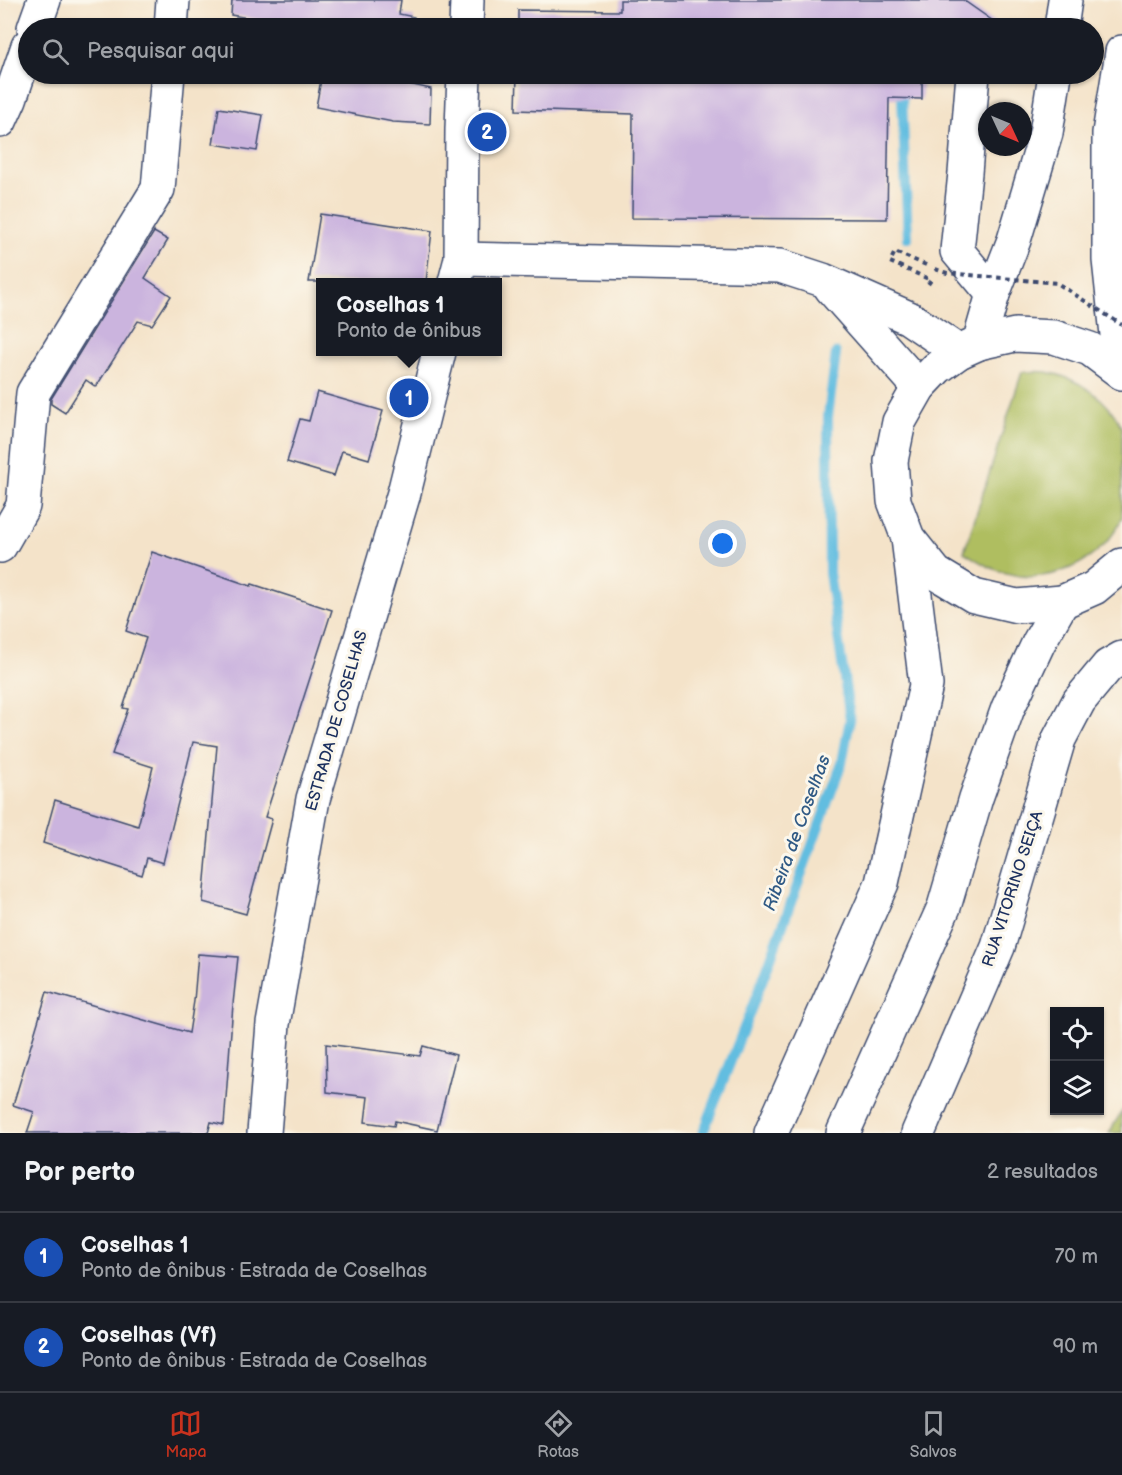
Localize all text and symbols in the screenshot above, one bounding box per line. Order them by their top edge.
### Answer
search box [18,18,1104,84]
icon: search [39,35,72,68]
text: Pesquisar aqui [87,38,234,65]
north arrow [978,102,1032,156]
pin: 2 [468,110,506,154]
popup [316,278,502,356]
text: Coselhas 1 [337,292,444,319]
text: Ponto de ônibus [337,319,481,343]
pin: 1 [390,376,428,420]
your location [708,529,737,558]
street label: ESTRADA DE COSELHAS [302,629,372,813]
water label: Ribeira de Coselhas [759,752,835,914]
street label: RUA VITORINO SEIÇA [979,808,1047,969]
map controls [1050,1007,1104,1115]
button: locate [1050,1007,1104,1061]
button: layers [1050,1061,1104,1115]
text: Por perto [24,1157,135,1188]
text: 2 resultados [987,1160,1098,1184]
text: Coselhas 1 [81,1232,189,1259]
text: 1 [39,1245,48,1269]
text: 70 m [1054,1245,1098,1269]
text: Ponto de ônibus · Estrada de Coselhas [81,1259,427,1283]
text: Coselhas (Vf) [81,1322,217,1349]
text: 2 [38,1335,49,1359]
text: 90 m [1053,1335,1098,1359]
text: Ponto de ônibus · Estrada de Coselhas [81,1349,427,1373]
tab: Mapa [165,1407,207,1462]
tab: Rotas [537,1407,579,1462]
tab: Salvos [910,1407,957,1462]

